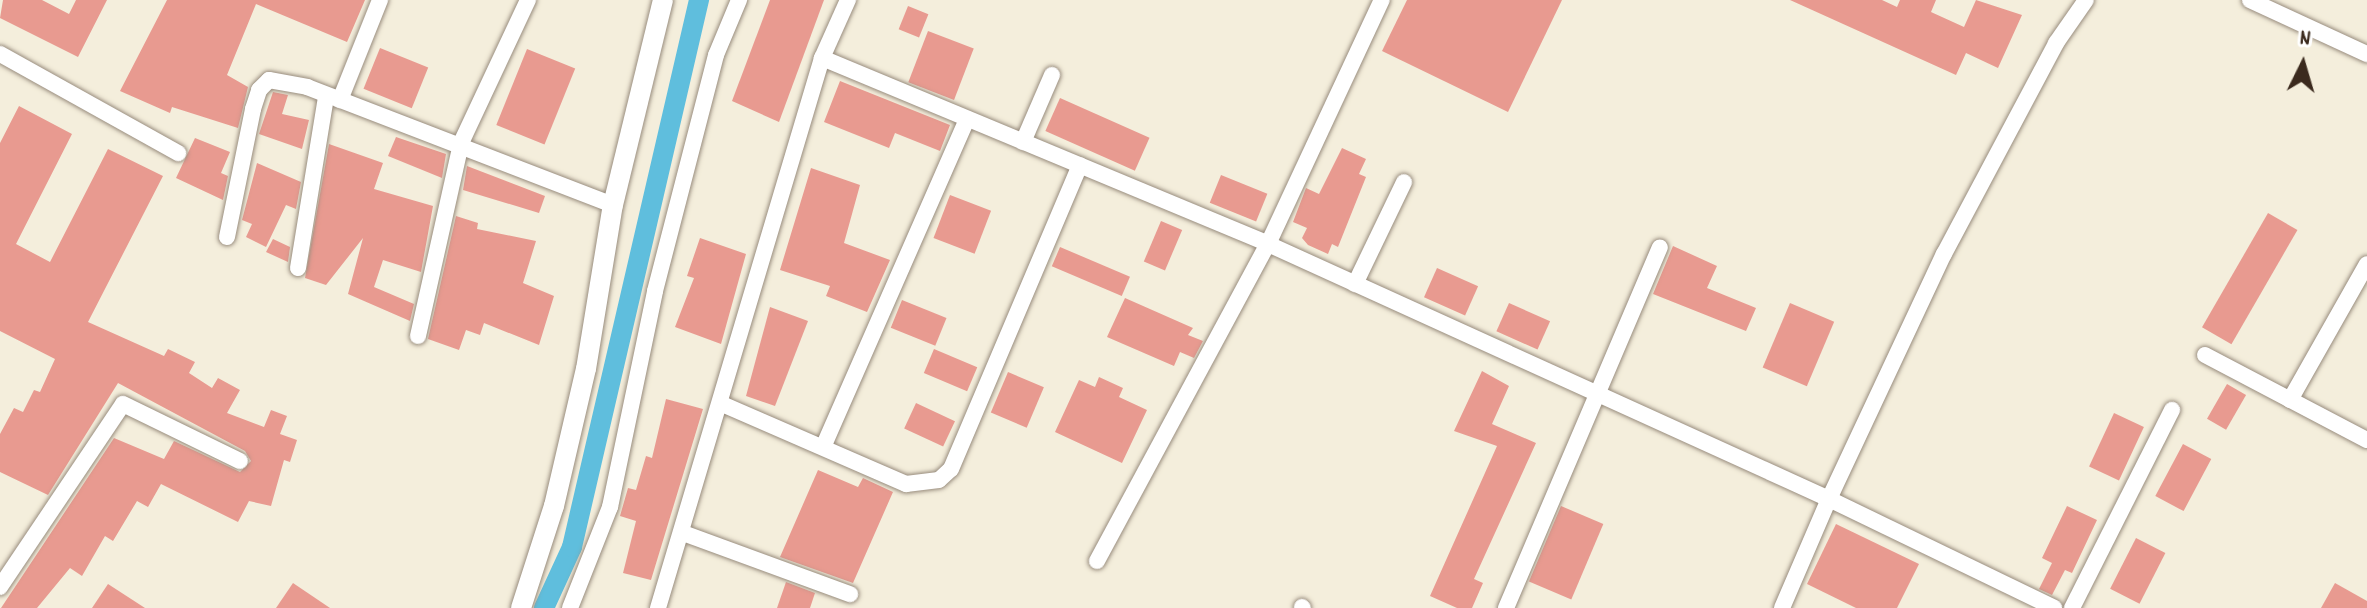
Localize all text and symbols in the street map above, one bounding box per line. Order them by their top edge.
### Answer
north arrow [2263,24,2343,104]
text: N [2298,24,2312,56]

